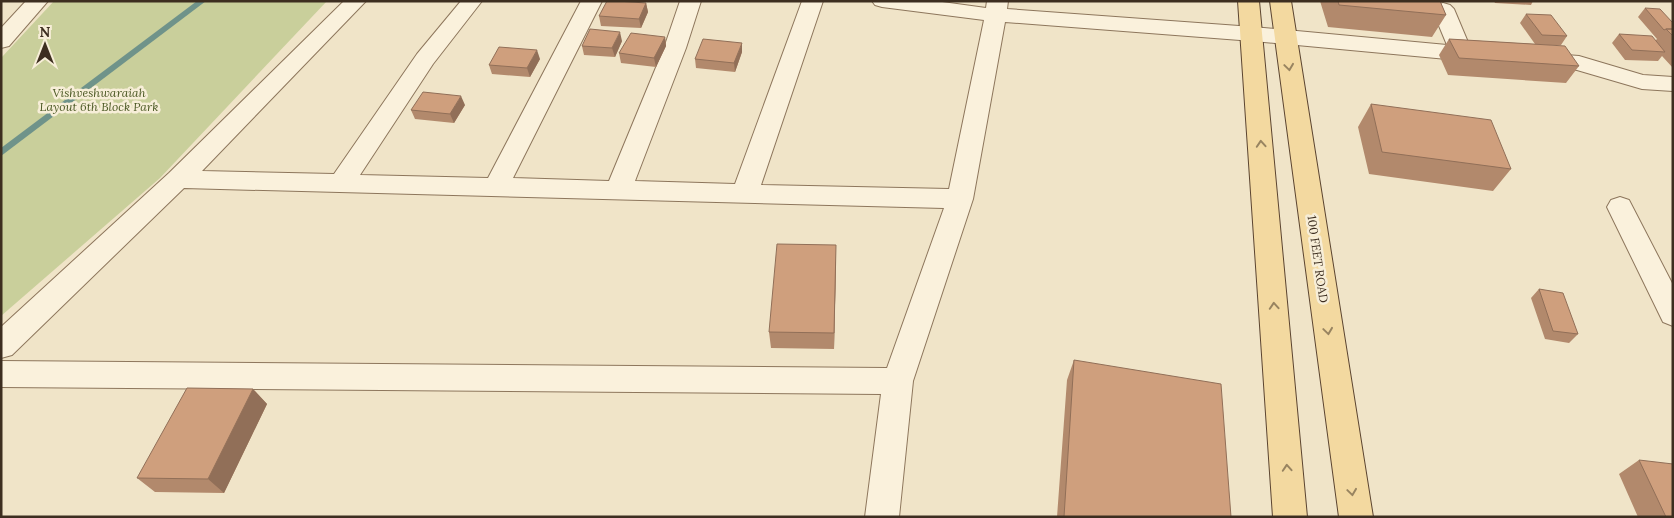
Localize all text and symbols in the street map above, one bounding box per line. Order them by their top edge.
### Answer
north arrow [20,20,70,70]
text: N [40,23,51,41]
one-way arrow [1283,63,1294,71]
park label: Vishveshwaraiah Layout 6th Block Park [40,85,158,114]
one-way arrow [1256,140,1267,148]
street label: 100 FEET ROAD [1304,214,1332,304]
one-way arrow [1269,302,1280,310]
one-way arrow [1323,327,1333,336]
one-way arrow [1281,464,1292,472]
one-way arrow [1347,488,1357,496]

